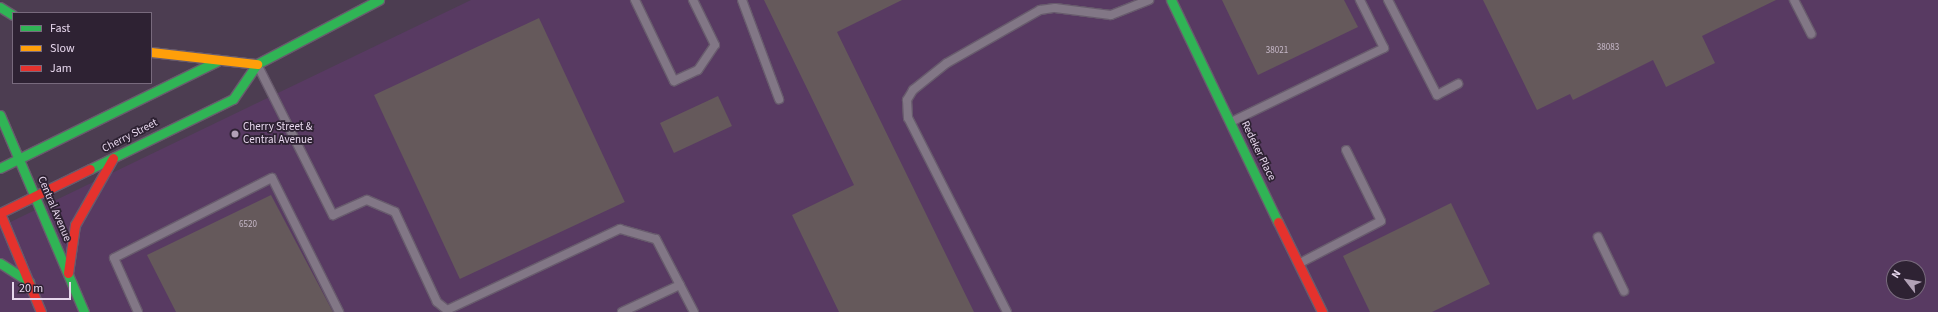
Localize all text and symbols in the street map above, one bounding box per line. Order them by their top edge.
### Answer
legend [12,12,152,84]
text: Fast [50,20,70,37]
text: Slow [50,40,75,57]
house number: 38083 [1597,43,1619,53]
house number: 38021 [1266,46,1288,56]
text: Jam [50,60,72,77]
street label: Cherry Street [100,116,160,156]
street label: Redeker Place [1238,119,1278,183]
place label: Cherry Street & Central Avenue [243,121,312,147]
marker: Cherry Street & Central Avenue [230,129,240,139]
street label: Central Avenue [34,174,74,244]
house number: 6520 [239,220,257,230]
north arrow [1886,260,1926,300]
text: N [1888,267,1904,281]
scale bar [14,274,73,300]
text: 20 m [19,280,43,297]

